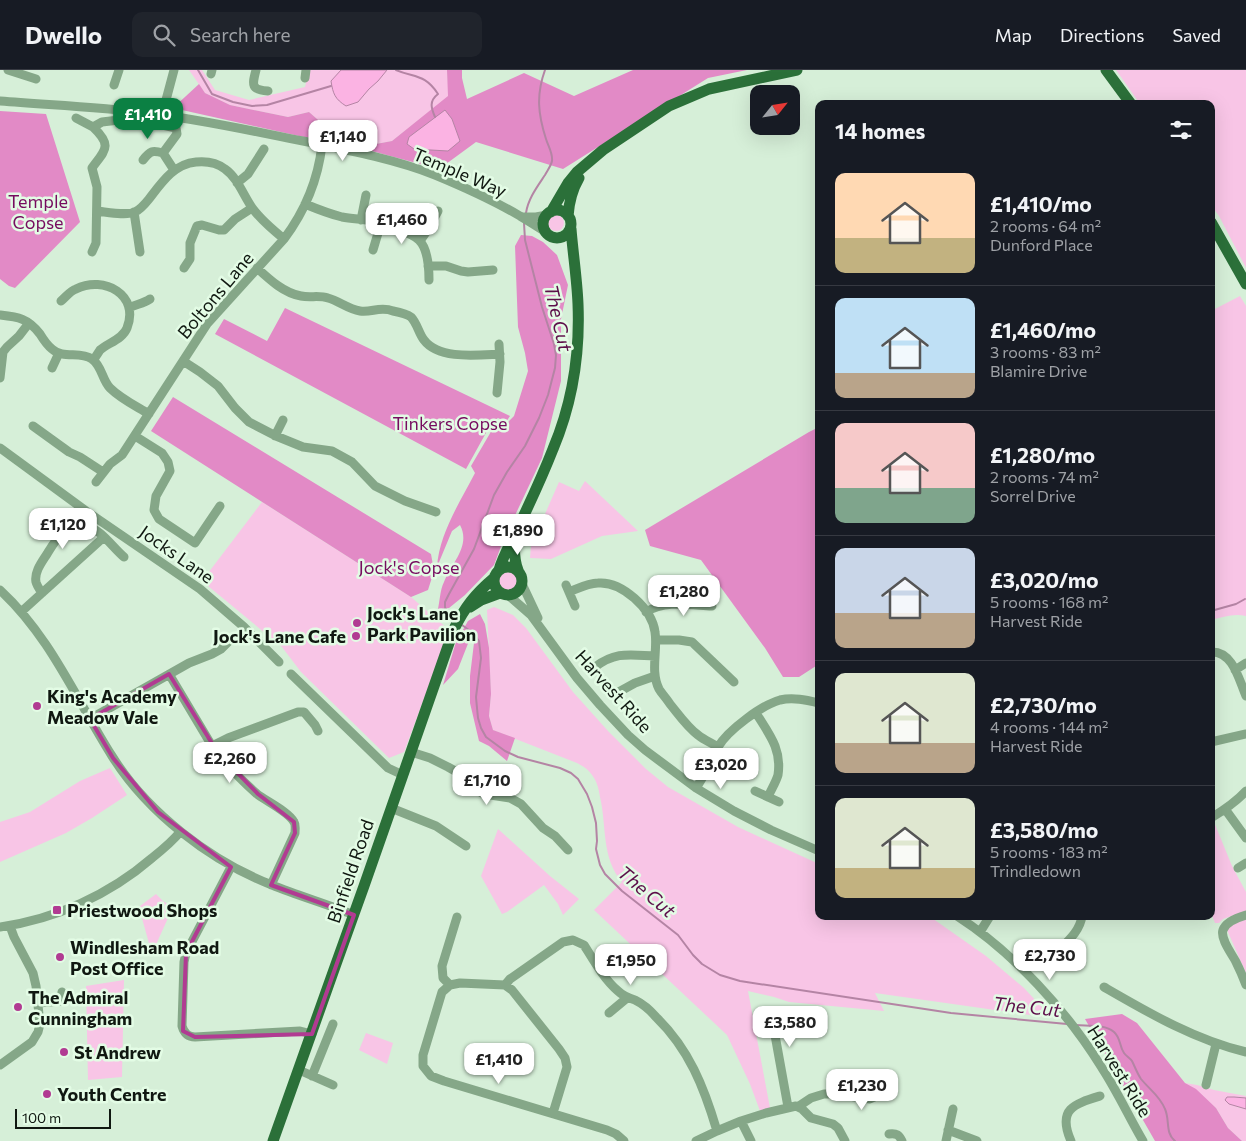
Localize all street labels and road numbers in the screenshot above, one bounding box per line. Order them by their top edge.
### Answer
street label: Temple Way [410,142,510,202]
street label: Boltons Lane [172,247,258,343]
street label: Jocks Lane [136,520,218,588]
street label: Harvest Ride [571,645,657,737]
street label: Binfield Road [322,816,378,926]
street label: Harvest Ride [1083,1021,1157,1121]

